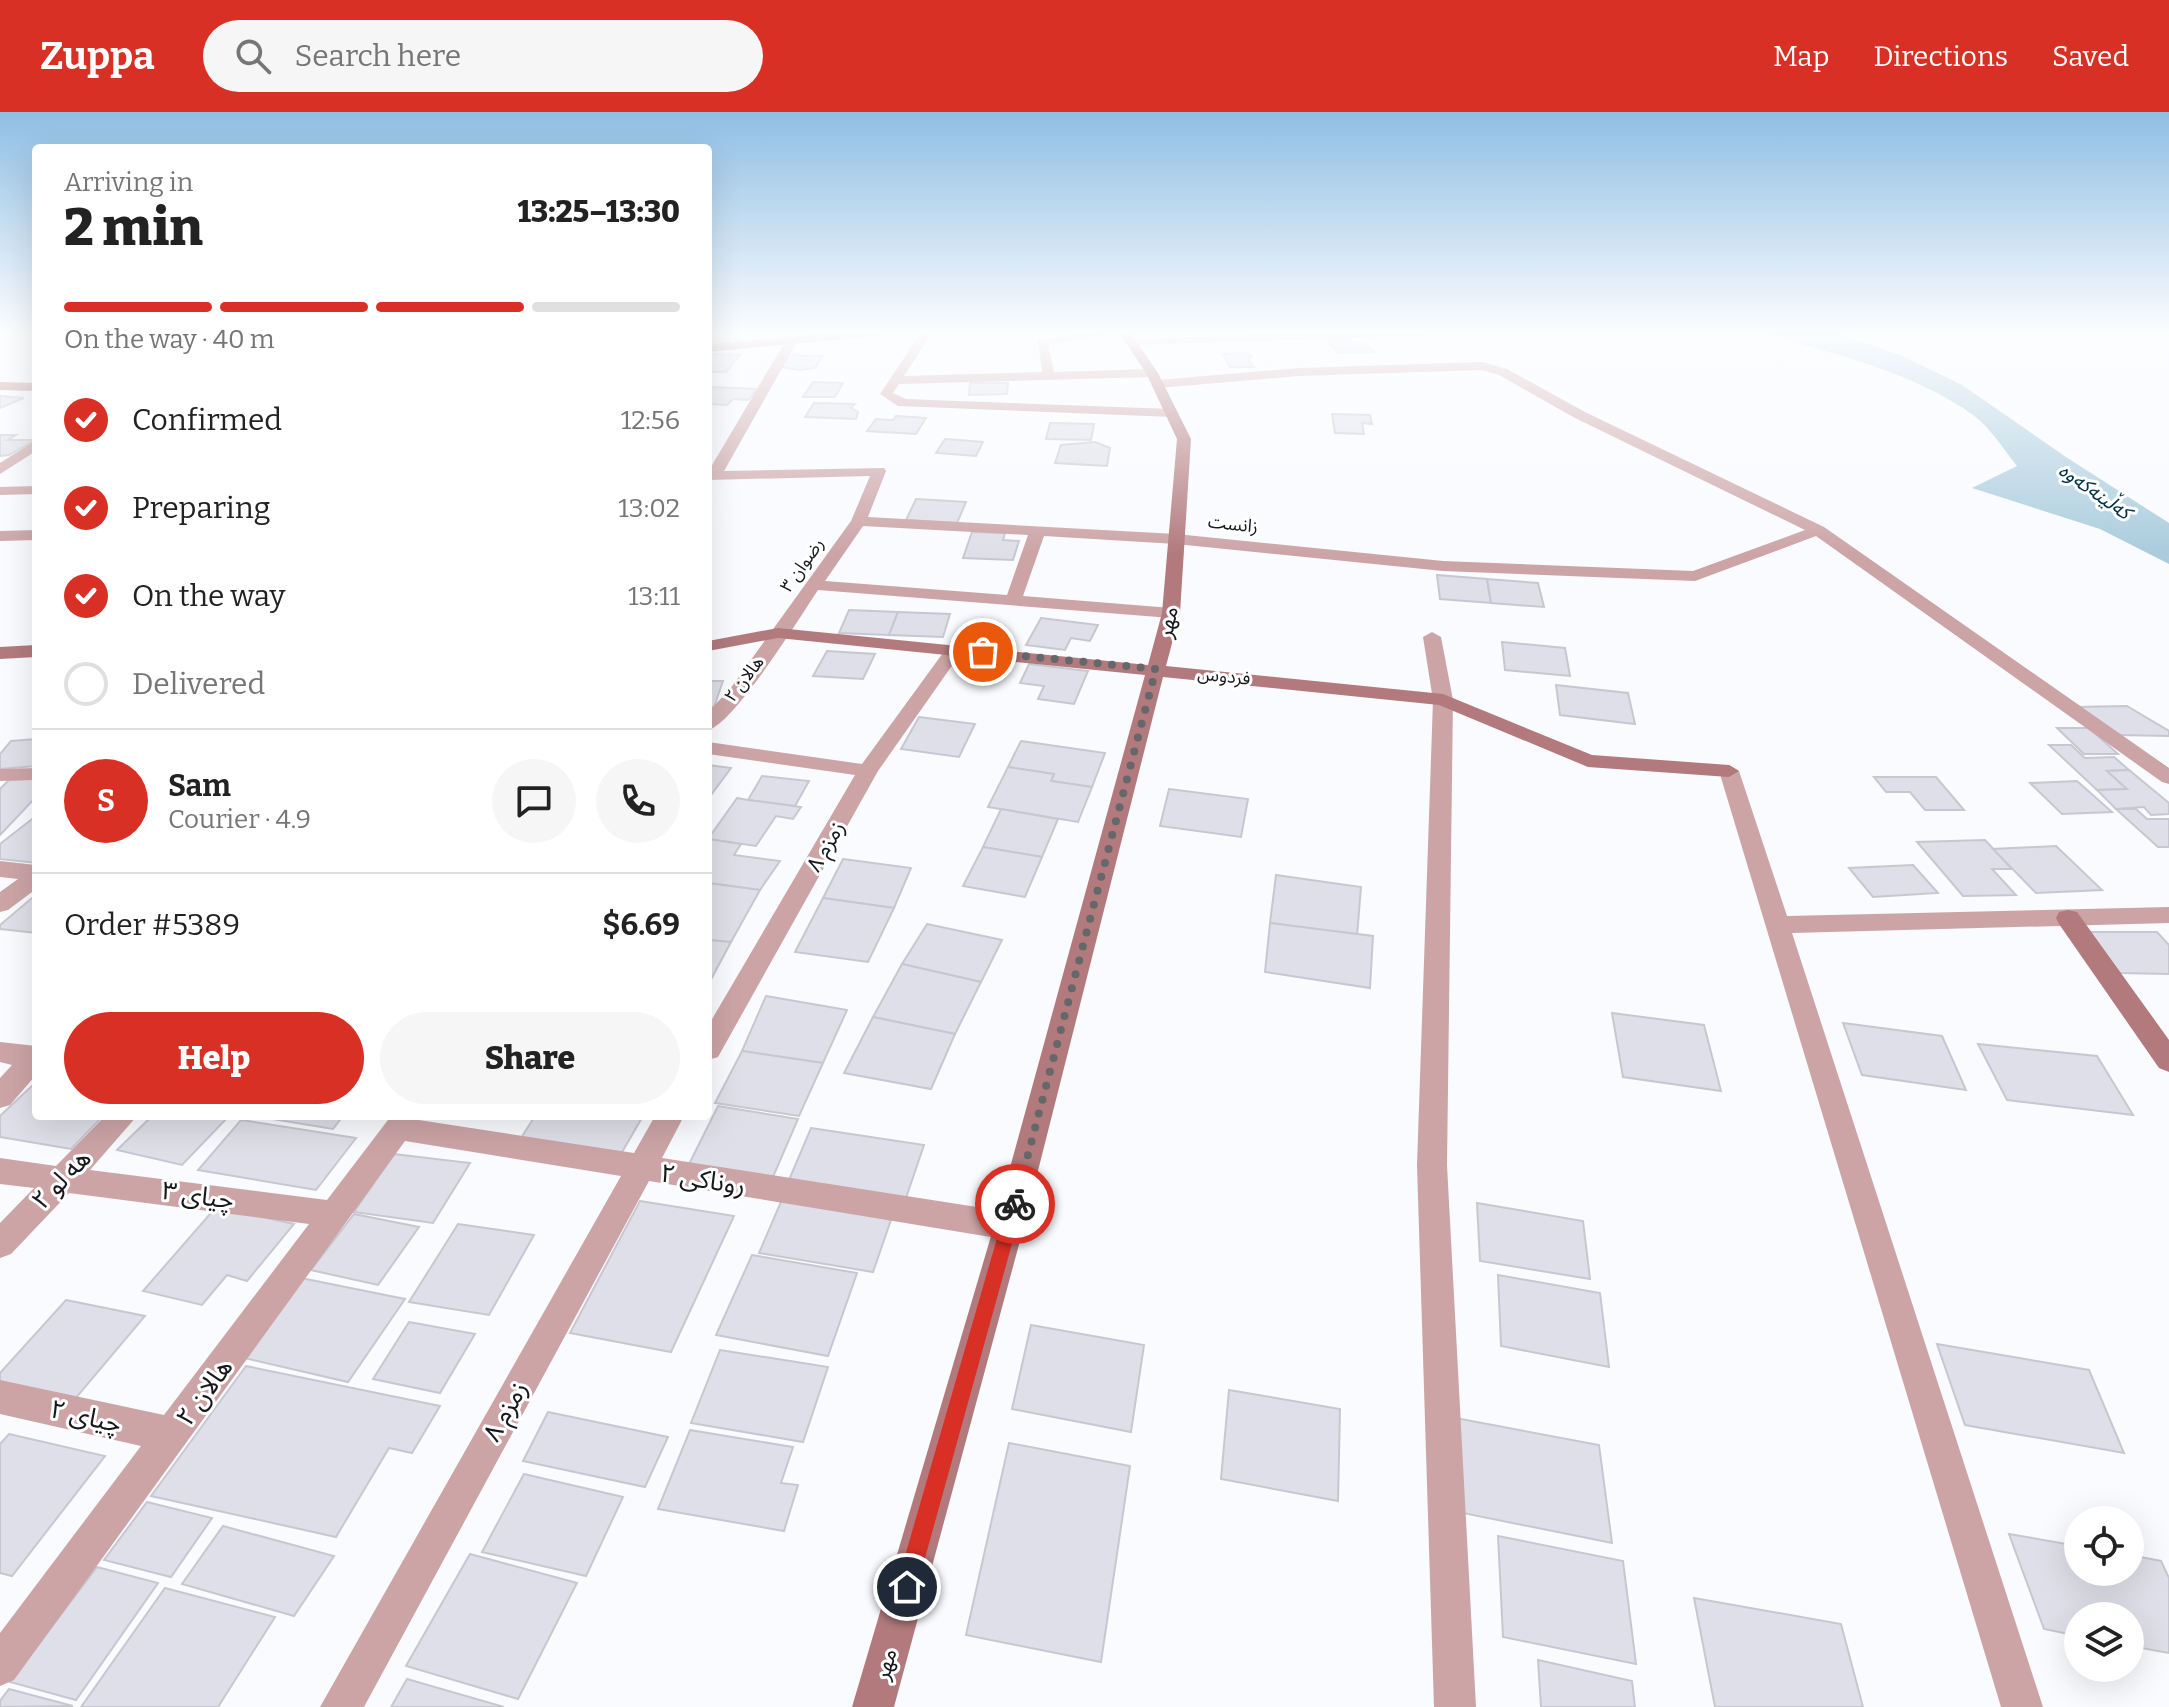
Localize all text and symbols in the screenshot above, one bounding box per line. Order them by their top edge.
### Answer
search box [203,20,763,92]
text: Zuppa [40,33,155,79]
icon: search [231,34,275,78]
text: Search here [295,38,461,74]
text: Map [1773,40,1829,73]
text: Directions [1873,40,2008,73]
text: Saved [2052,40,2129,73]
text: Arriving in [64,167,193,198]
text: 13:25–13:30 [517,194,680,230]
text: 2 min [64,196,203,259]
text: On the way · 40 m [64,324,275,355]
icon: check [64,398,108,442]
text: Confirmed [132,402,282,438]
text: 12:56 [621,405,680,436]
water label: کەڵینەکەوە [2054,455,2140,527]
icon: check [64,486,108,530]
text: Preparing [132,490,270,526]
text: 13:02 [618,493,680,524]
street label: زانست [1207,510,1259,538]
street label: رضوان ۳ [775,534,829,596]
icon: check [64,574,108,618]
text: On the way [132,578,285,614]
text: 13:11 [628,581,680,612]
street label: مهر [1151,604,1184,641]
pin [949,618,1017,686]
icon: bag [961,630,1005,674]
street label: هالان ۲ [719,652,769,706]
street label: فردوس [1196,662,1252,690]
text: Delivered [132,666,265,702]
button: chat [492,759,576,843]
button: phone [596,759,680,843]
text: Sam [168,768,231,804]
text: S [97,783,115,819]
text: Courier · 4.9 [168,804,311,835]
street label: زمزم ۸ [800,816,853,878]
text: Order #5389 [64,907,240,943]
text: $6.69 [602,907,680,943]
button: Help [64,1012,364,1104]
button: Share [380,1012,680,1104]
street label: هه لو ۲ [25,1143,97,1216]
street label: روناکی ۲ [658,1157,748,1202]
courier [975,1164,1055,1244]
street label: چیای ۳ [160,1175,236,1217]
icon: bike [993,1182,1037,1226]
street label: هالان ۲ [170,1353,239,1432]
street label: زمزم ۸ [476,1376,538,1449]
street label: چیای ۲ [47,1393,125,1441]
map controls [2064,1506,2144,1682]
button: locate [2064,1506,2144,1586]
pin [873,1553,941,1621]
icon: home [885,1565,929,1609]
button: layers [2064,1602,2144,1682]
street label: مهر [868,1645,903,1684]

